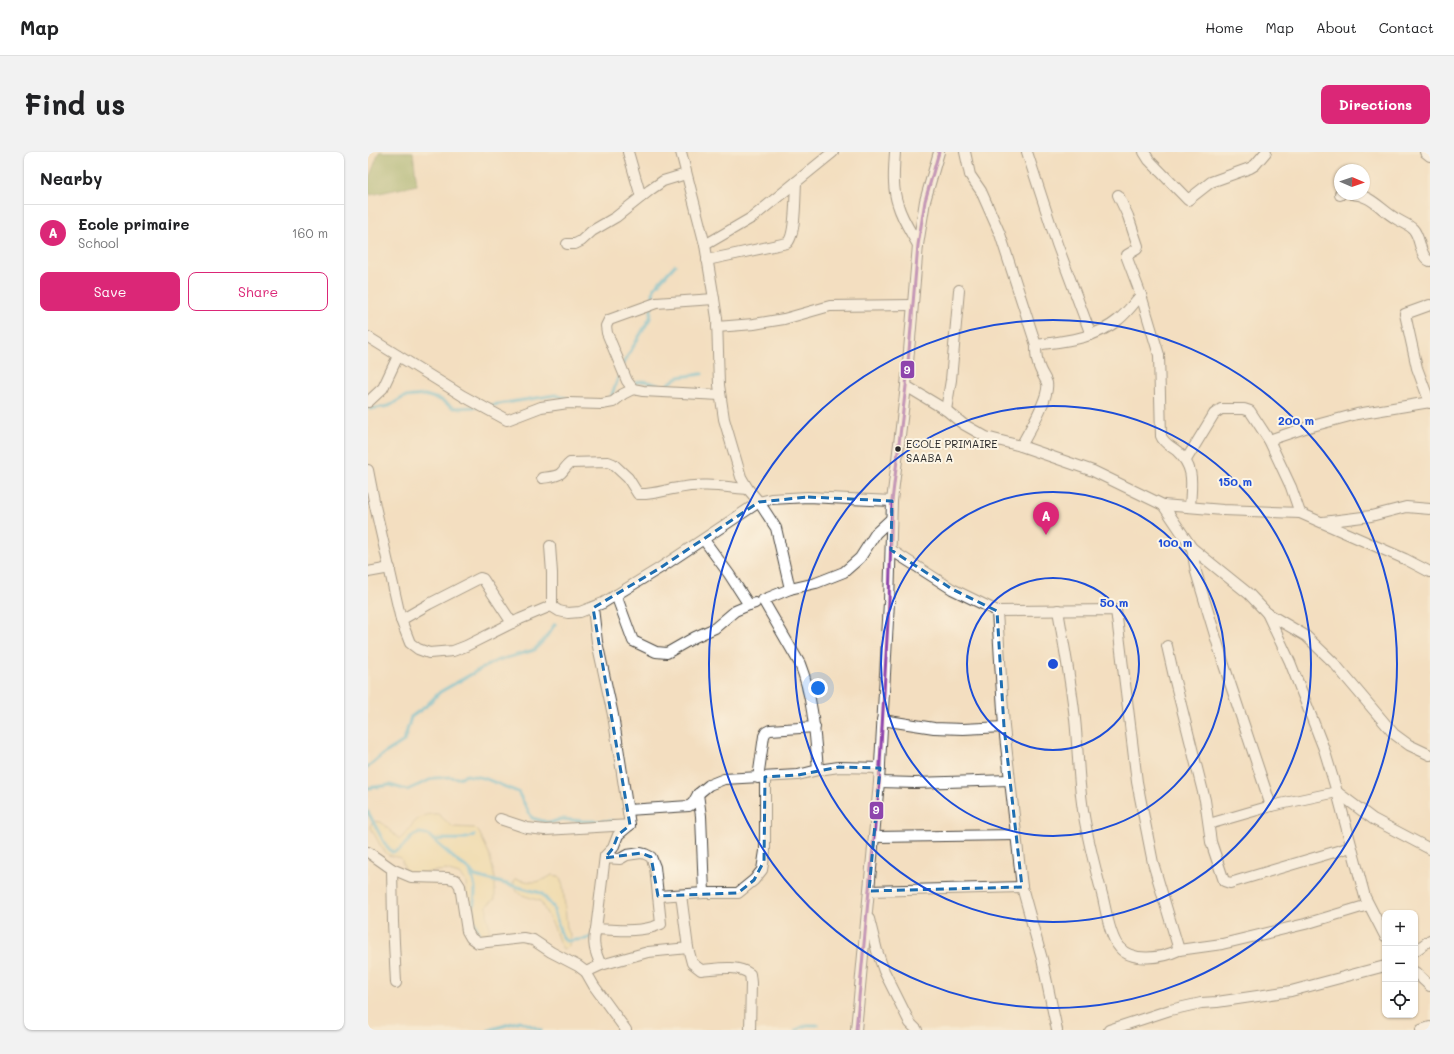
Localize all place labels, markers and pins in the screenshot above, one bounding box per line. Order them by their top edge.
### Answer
place label: ECOLE PRIMAIRE SAABA A [906,436,998,465]
marker: ECOLE PRIMAIRE SAABA A [893,444,903,454]
pin: A [1033,502,1059,535]
centre of rings [1046,657,1060,671]

